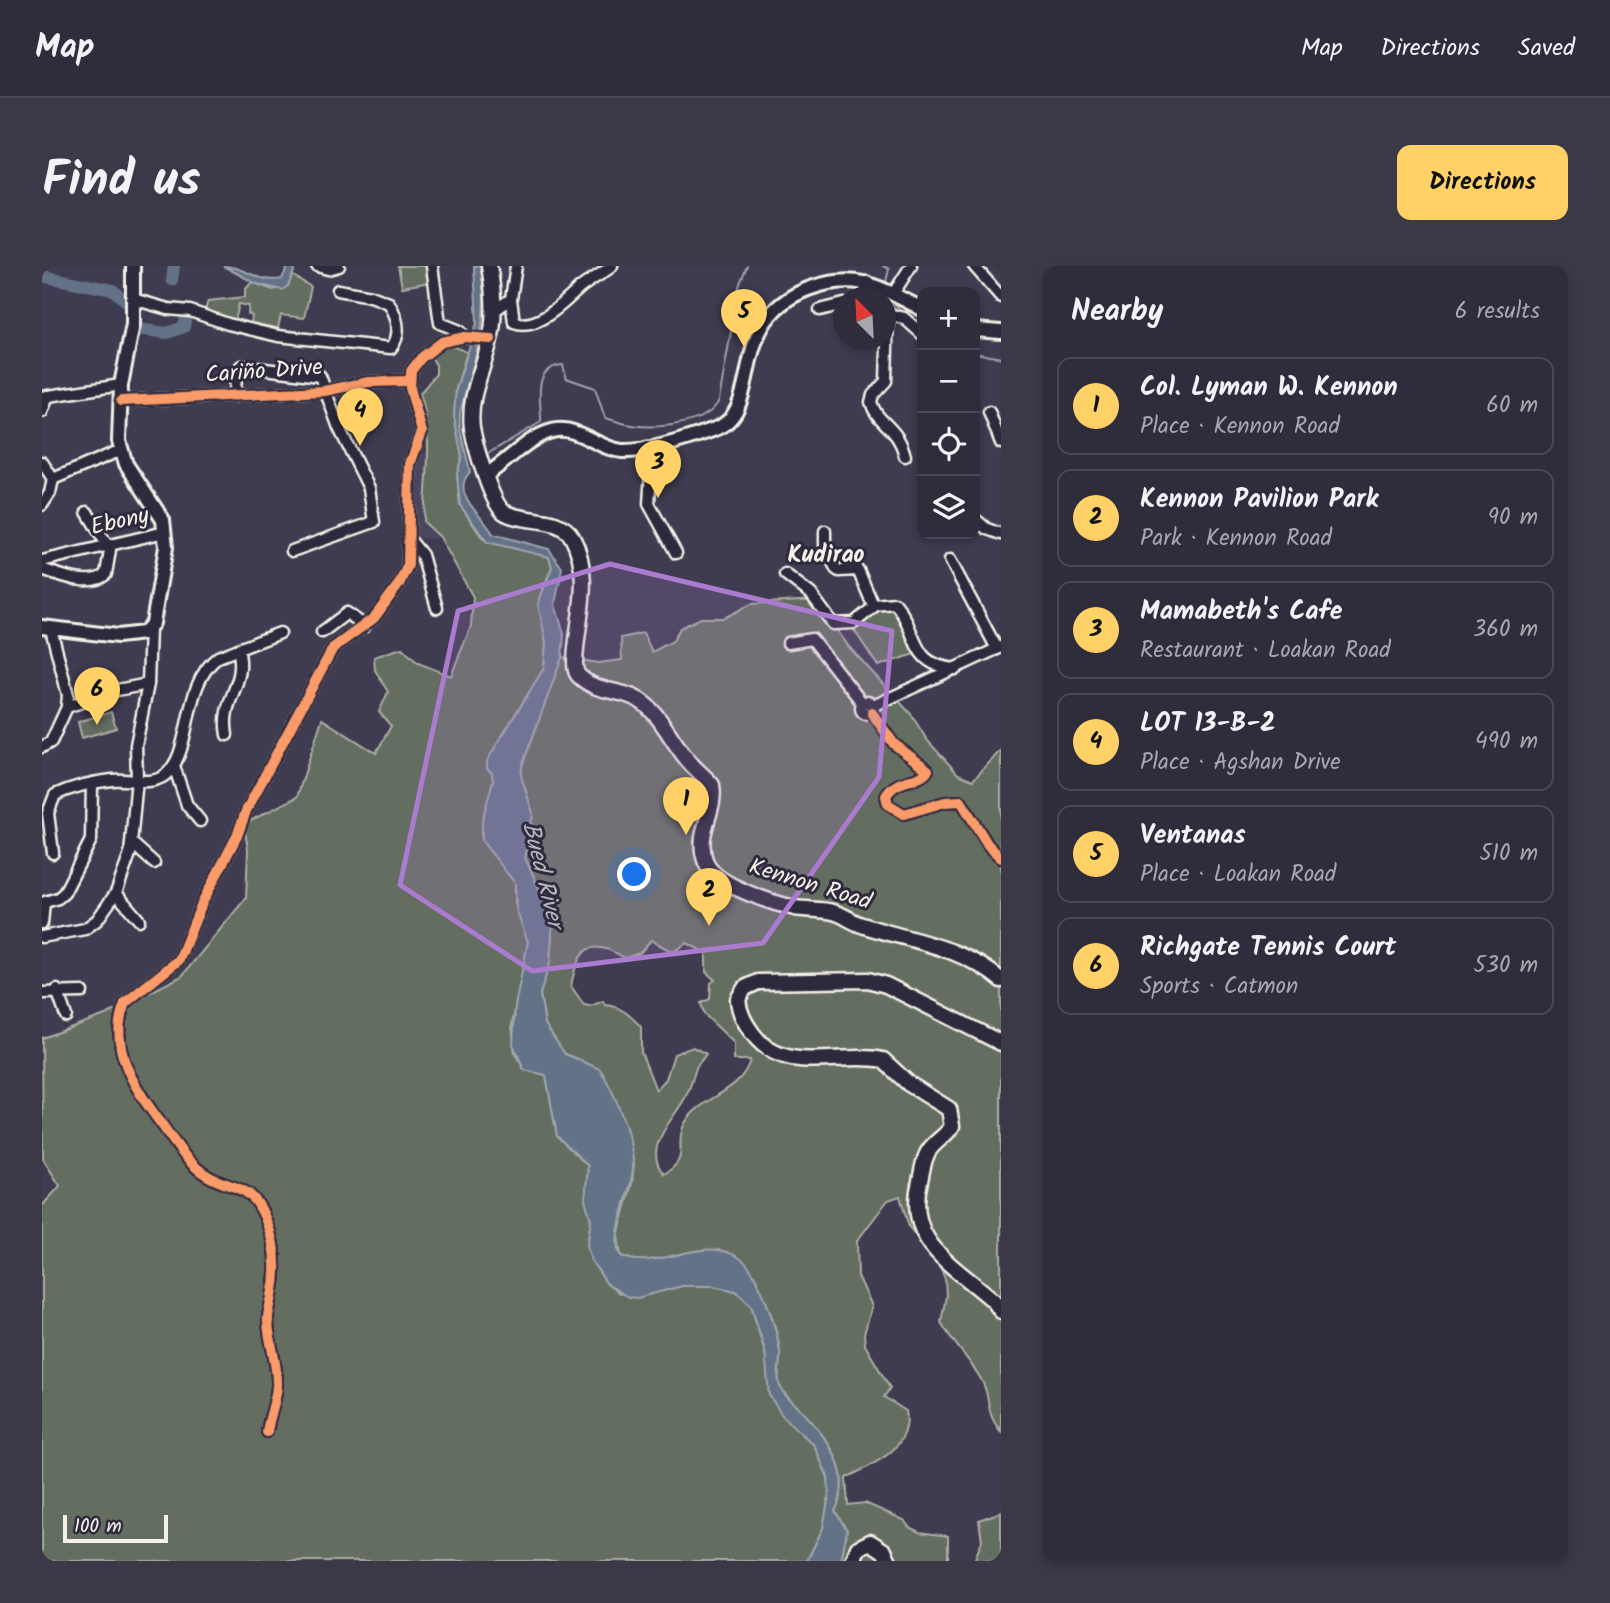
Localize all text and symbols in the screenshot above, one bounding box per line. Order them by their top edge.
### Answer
text: Map [35,22,95,75]
text: Map [1301,29,1343,68]
text: Directions [1381,29,1480,68]
text: Saved [1518,29,1575,68]
text: Find us [42,143,200,221]
button: Directions [1397,145,1568,220]
north arrow [833,287,896,350]
map controls [917,287,980,539]
button: + [917,287,980,350]
text: Nearby [1071,288,1163,336]
pin: 5 [721,289,767,347]
text: 6 results [1455,294,1540,330]
street label: Cariño Drive [204,350,324,394]
button: − [917,350,980,413]
text: Col. Lyman W. Kennon [1140,367,1398,409]
pin: 4 [337,388,383,446]
text: 1 [1093,388,1099,424]
text: 60 m [1486,388,1538,424]
text: Place · Kennon Road [1140,409,1340,445]
button: locate [917,413,980,476]
pin: 3 [635,440,681,498]
button: layers [917,476,980,539]
text: Kennon Pavilion Park [1140,479,1378,521]
street label: Ebony [87,498,153,546]
text: 2 [1089,500,1103,536]
text: 90 m [1488,500,1538,536]
text: Park · Kennon Road [1140,521,1332,557]
district label: Kudirao [787,536,865,575]
text: Mamabeth's Cafe [1140,591,1342,633]
text: 3 [1090,612,1102,648]
text: 360 m [1473,612,1538,648]
text: Restaurant · Loakan Road [1140,633,1391,669]
pin: 6 [74,667,120,725]
text: LOT 13-B-2 [1140,703,1276,745]
text: 4 [1090,724,1102,760]
text: 490 m [1475,724,1538,760]
text: Place · Agshan Drive [1140,745,1341,781]
pin: 1 [663,777,709,835]
text: Ventanas [1140,815,1246,857]
water label: Bued River [510,818,575,937]
text: 5 [1090,836,1102,872]
text: 510 m [1479,836,1538,872]
street label: Kennon Road [744,849,876,921]
your location [617,857,651,891]
text: Place · Loakan Road [1140,857,1336,893]
pin: 2 [686,868,732,926]
text: Richgate Tennis Court [1140,927,1396,969]
text: 6 [1090,948,1102,984]
text: 530 m [1473,948,1538,984]
text: Sports · Catmon [1140,969,1298,1005]
scale bar [63,1512,168,1544]
text: 100 m [74,1512,122,1542]

